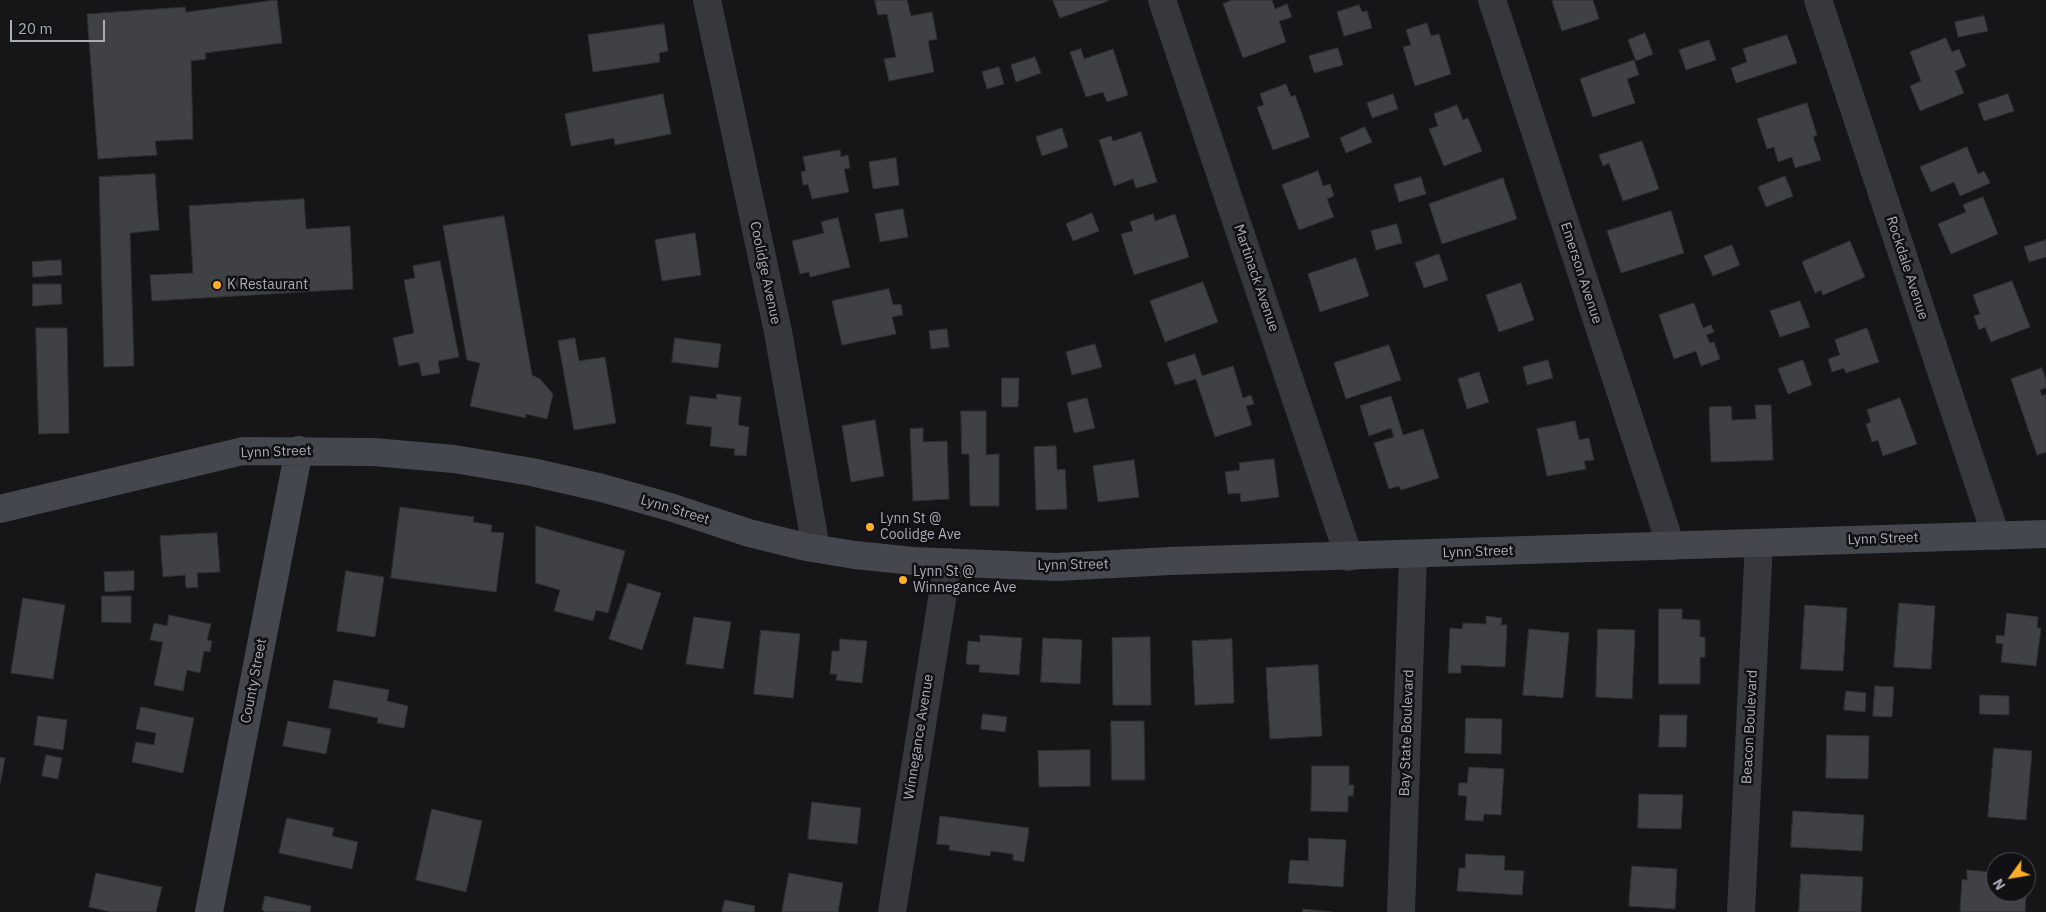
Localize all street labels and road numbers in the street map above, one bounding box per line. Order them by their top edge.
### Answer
street label: Rockdale Avenue [1882,214,1932,322]
street label: Coolidge Avenue [746,220,784,326]
street label: Emerson Avenue [1557,220,1605,326]
street label: Martinack Avenue [1230,222,1282,334]
street label: Lynn Street [240,442,312,462]
street label: Lynn Street [639,492,711,528]
street label: Lynn Street [1847,529,1919,549]
street label: Lynn Street [1442,542,1514,562]
street label: Lynn Street [1037,556,1109,574]
street label: County Street [238,637,270,725]
street label: Bay State Boulevard [1396,669,1418,797]
street label: Beacon Boulevard [1739,670,1761,784]
street label: Winnegance Avenue [901,673,937,801]

